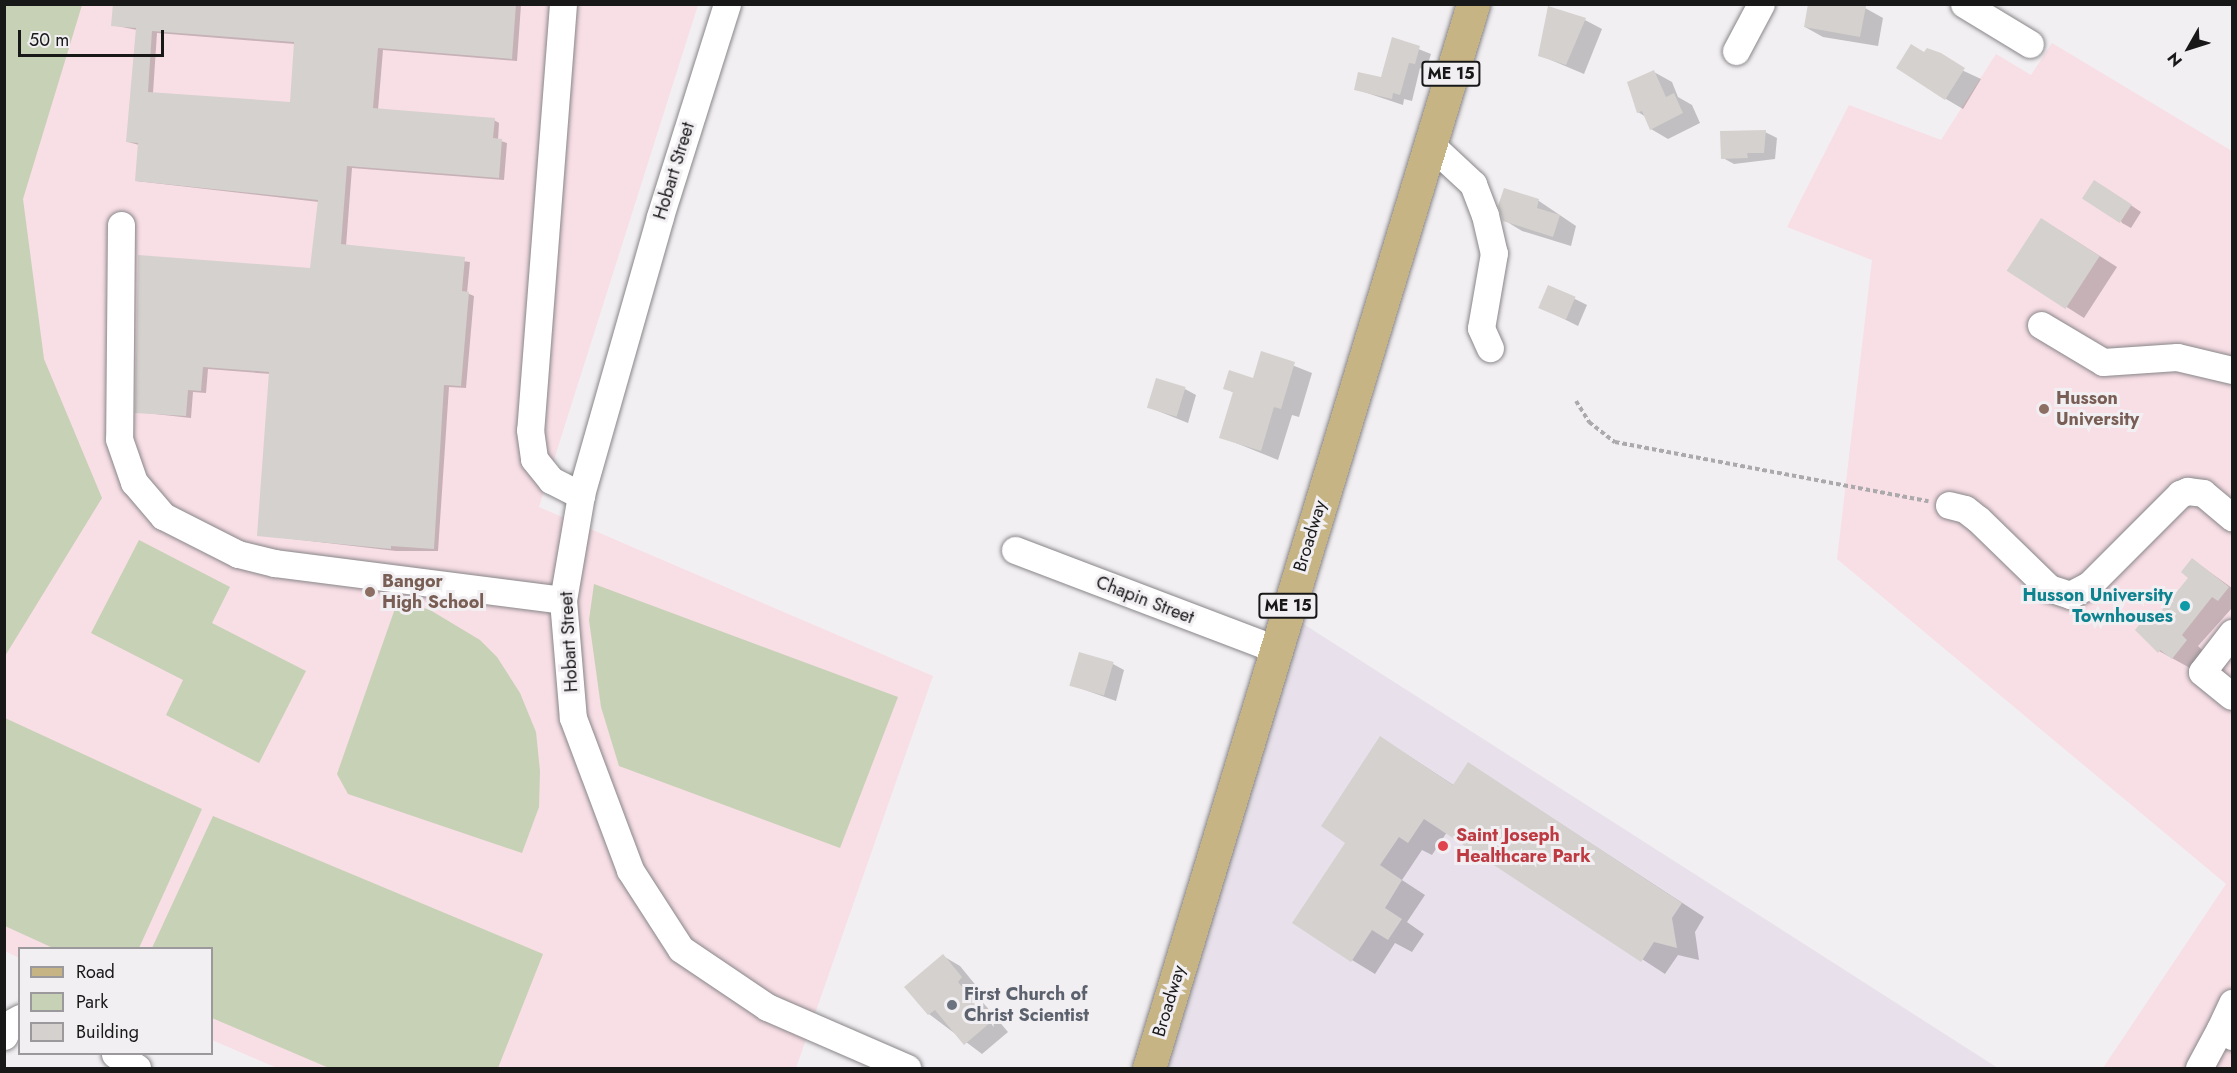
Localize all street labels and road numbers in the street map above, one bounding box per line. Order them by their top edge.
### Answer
road number: ME 15 [1421,61,1481,87]
street label: Hobart Street [649,120,699,222]
street label: Broadway [1289,498,1331,574]
street label: Chapin Street [1093,571,1197,629]
street label: Hobart Street [556,591,582,693]
road number: ME 15 [1258,593,1318,619]
street label: Broadway [1148,963,1190,1039]

